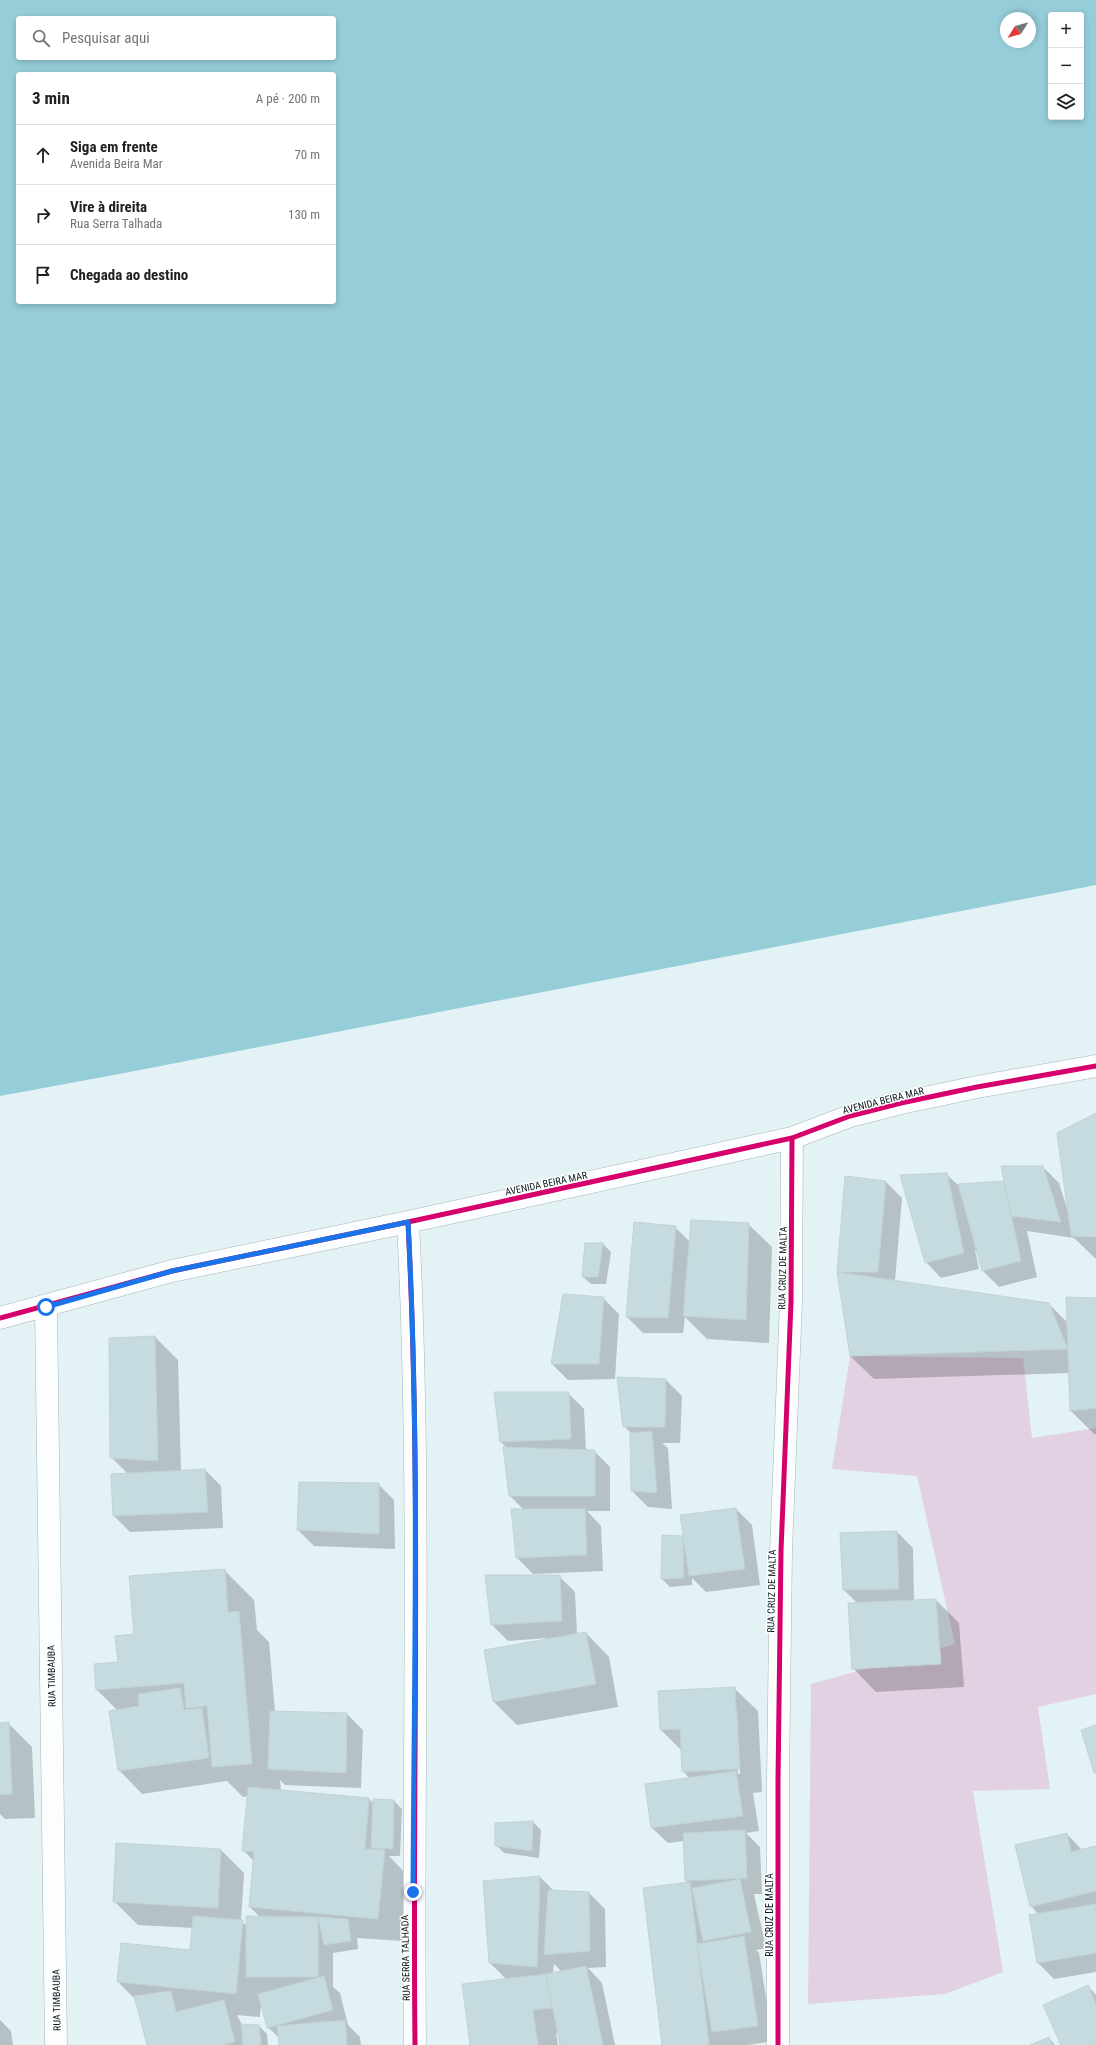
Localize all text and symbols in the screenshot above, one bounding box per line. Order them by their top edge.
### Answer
north arrow [1000,12,1036,48]
map controls [1048,12,1084,120]
button: + [1048,12,1084,48]
search box [16,16,336,60]
icon: search [30,27,52,49]
text: Pesquisar aqui [62,29,150,47]
button: − [1048,48,1084,84]
button: layers [1048,84,1084,120]
text: 3 min [32,88,70,108]
text: A pé · 200 m [256,91,320,106]
text: Siga em frente [70,138,158,156]
icon: ahead [32,144,54,166]
text: 70 m [294,147,320,162]
text: Avenida Beira Mar [70,156,163,171]
text: Vire à direita [70,198,147,216]
icon: right [32,204,54,226]
text: 130 m [288,207,320,222]
text: Rua Serra Talhada [70,216,162,231]
icon: arrive [32,264,54,286]
text: Chegada ao destino [70,266,188,284]
street label: AVENIDA BEIRA MAR [841,1085,926,1116]
street label: AVENIDA BEIRA MAR [504,1169,589,1198]
street label: RUA CRUZ DE MALTA [776,1226,789,1310]
route start [37,1298,55,1316]
street label: RUA CRUZ DE MALTA [765,1549,778,1633]
street label: RUA TIMBAUBA [45,1645,58,1707]
street label: RUA CRUZ DE MALTA [764,1873,775,1957]
route end [404,1883,422,1901]
street label: RUA SERRA TALHADA [399,1915,412,2001]
street label: RUA TIMBAUBA [50,1969,63,2031]

